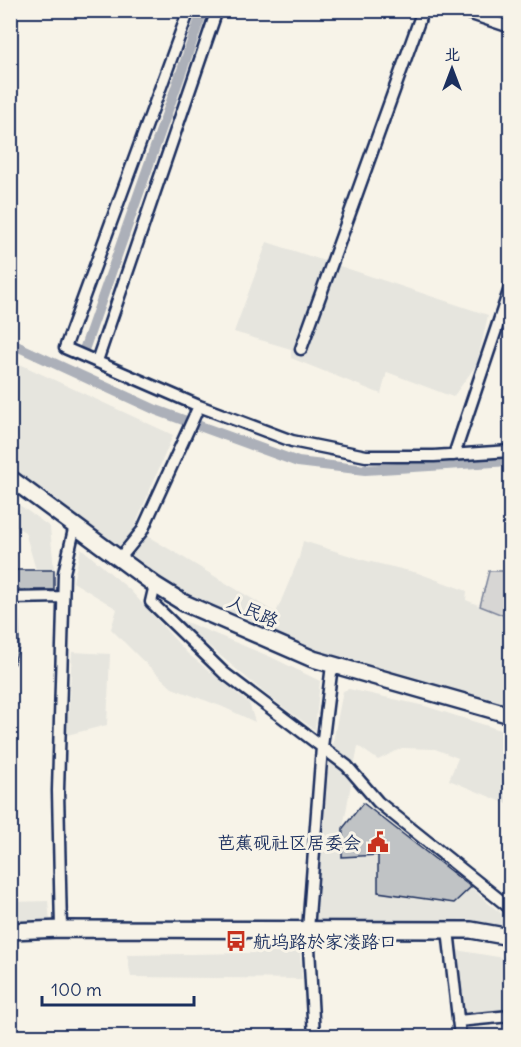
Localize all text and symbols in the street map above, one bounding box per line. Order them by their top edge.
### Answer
north arrow [422,39,482,99]
text: 北 [444,44,460,64]
street label: 人民路 [224,590,282,632]
public building icon: 芭蕉砚社区居委会 [366,830,390,854]
place label: 芭蕉砚社区居委会 [217,831,361,854]
bus stop icon: 航坞路於家溇路口 [224,929,248,953]
place label: 航坞路於家溇路口 [253,930,397,953]
scale bar [42,969,194,1007]
text: 100 m [51,978,102,1001]

